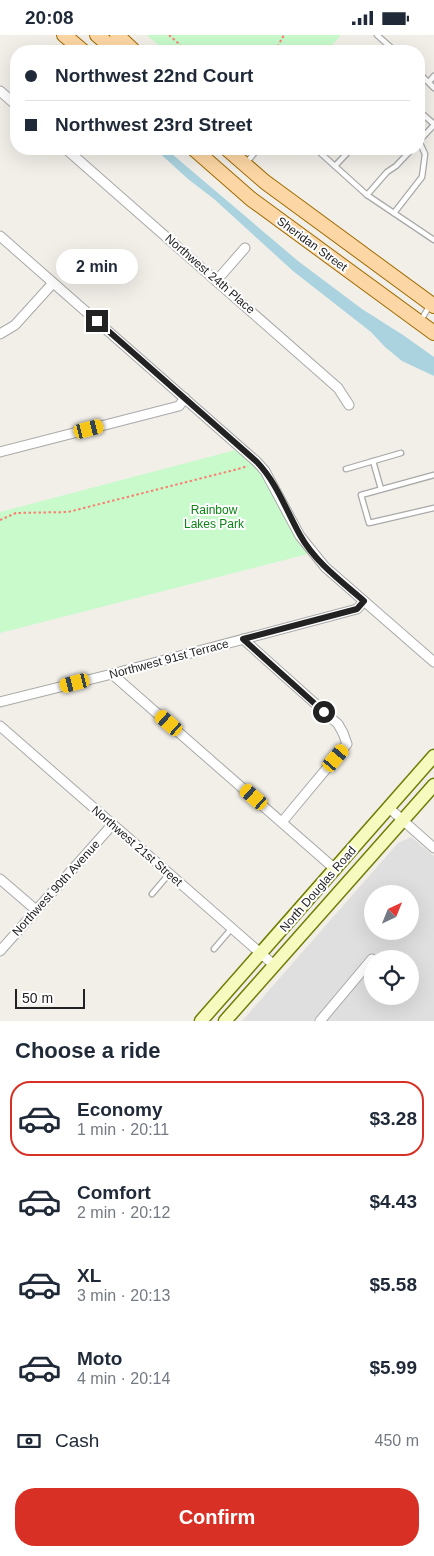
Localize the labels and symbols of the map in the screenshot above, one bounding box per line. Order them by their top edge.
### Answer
street label: Sheridan Street [274,214,350,275]
street label: Northwest 24th Place [162,231,258,317]
callout: 2 min [56,249,138,283]
route end [86,310,108,332]
car [72,418,105,440]
park label: Rainbow Lakes Park [184,503,245,531]
street label: Northwest 91st Terrace [108,636,231,682]
car [58,672,91,694]
route start [313,701,335,723]
car [152,707,185,739]
car [320,742,351,774]
car [237,781,270,813]
street label: Northwest 21st Street [89,803,186,890]
street label: Northwest 90th Avenue [9,837,103,939]
street label: North Douglas Road [277,843,359,935]
north arrow [364,885,419,940]
scale bar [15,986,85,1009]

